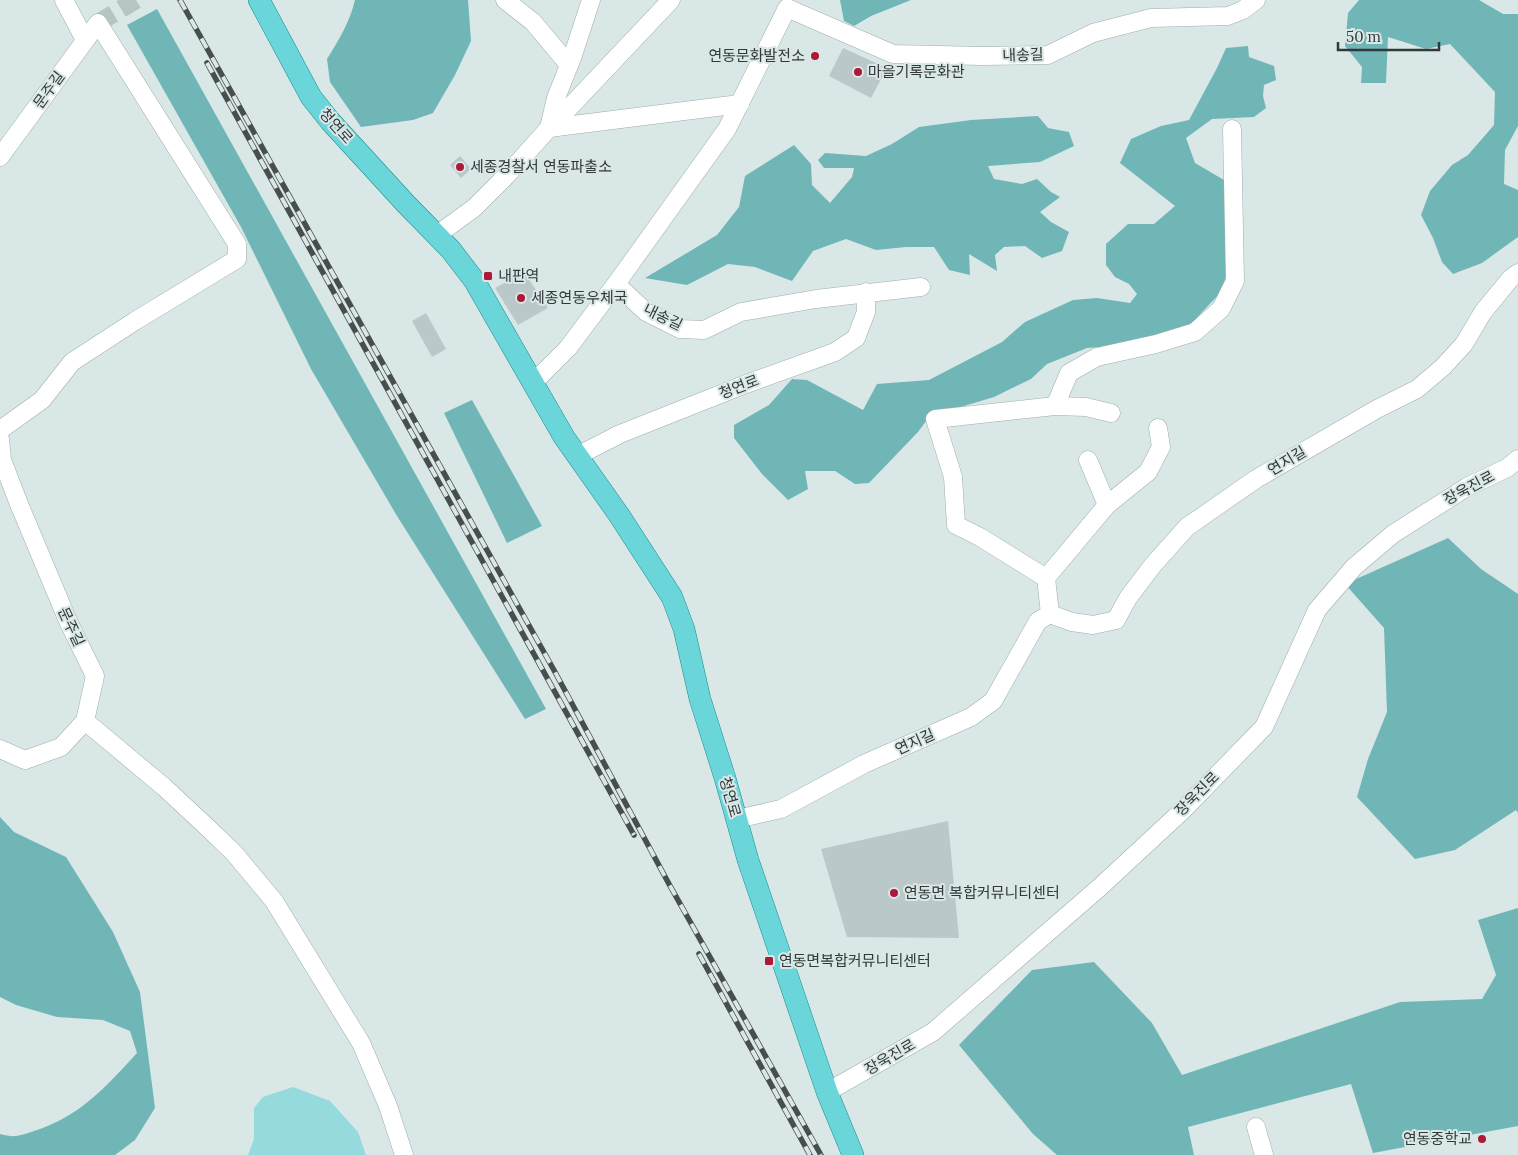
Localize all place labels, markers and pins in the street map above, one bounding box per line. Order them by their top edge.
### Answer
place label: 연동문화발전소 [708,46,805,65]
marker: 연동문화발전소 [809,50,821,62]
place label: 마을기록문화관 [868,62,965,81]
marker: 마을기록문화관 [852,66,864,78]
place label: 세종경찰서 연동파출소 [470,157,612,176]
marker: 세종경찰서 연동파출소 [454,161,466,173]
place label: 내판역 [498,266,539,285]
marker: 내판역 [482,270,494,282]
place label: 세종연동우체국 [531,288,628,307]
marker: 세종연동우체국 [515,292,527,304]
place label: 연동면 복합커뮤니티센터 [904,883,1060,902]
marker: 연동면 복합커뮤니티센터 [888,887,900,899]
place label: 연동면복합커뮤니티센터 [779,951,931,970]
marker: 연동면복합커뮤니티센터 [763,955,775,967]
place label: 연동중학교 [1403,1129,1472,1148]
marker: 연동중학교 [1476,1133,1488,1145]

